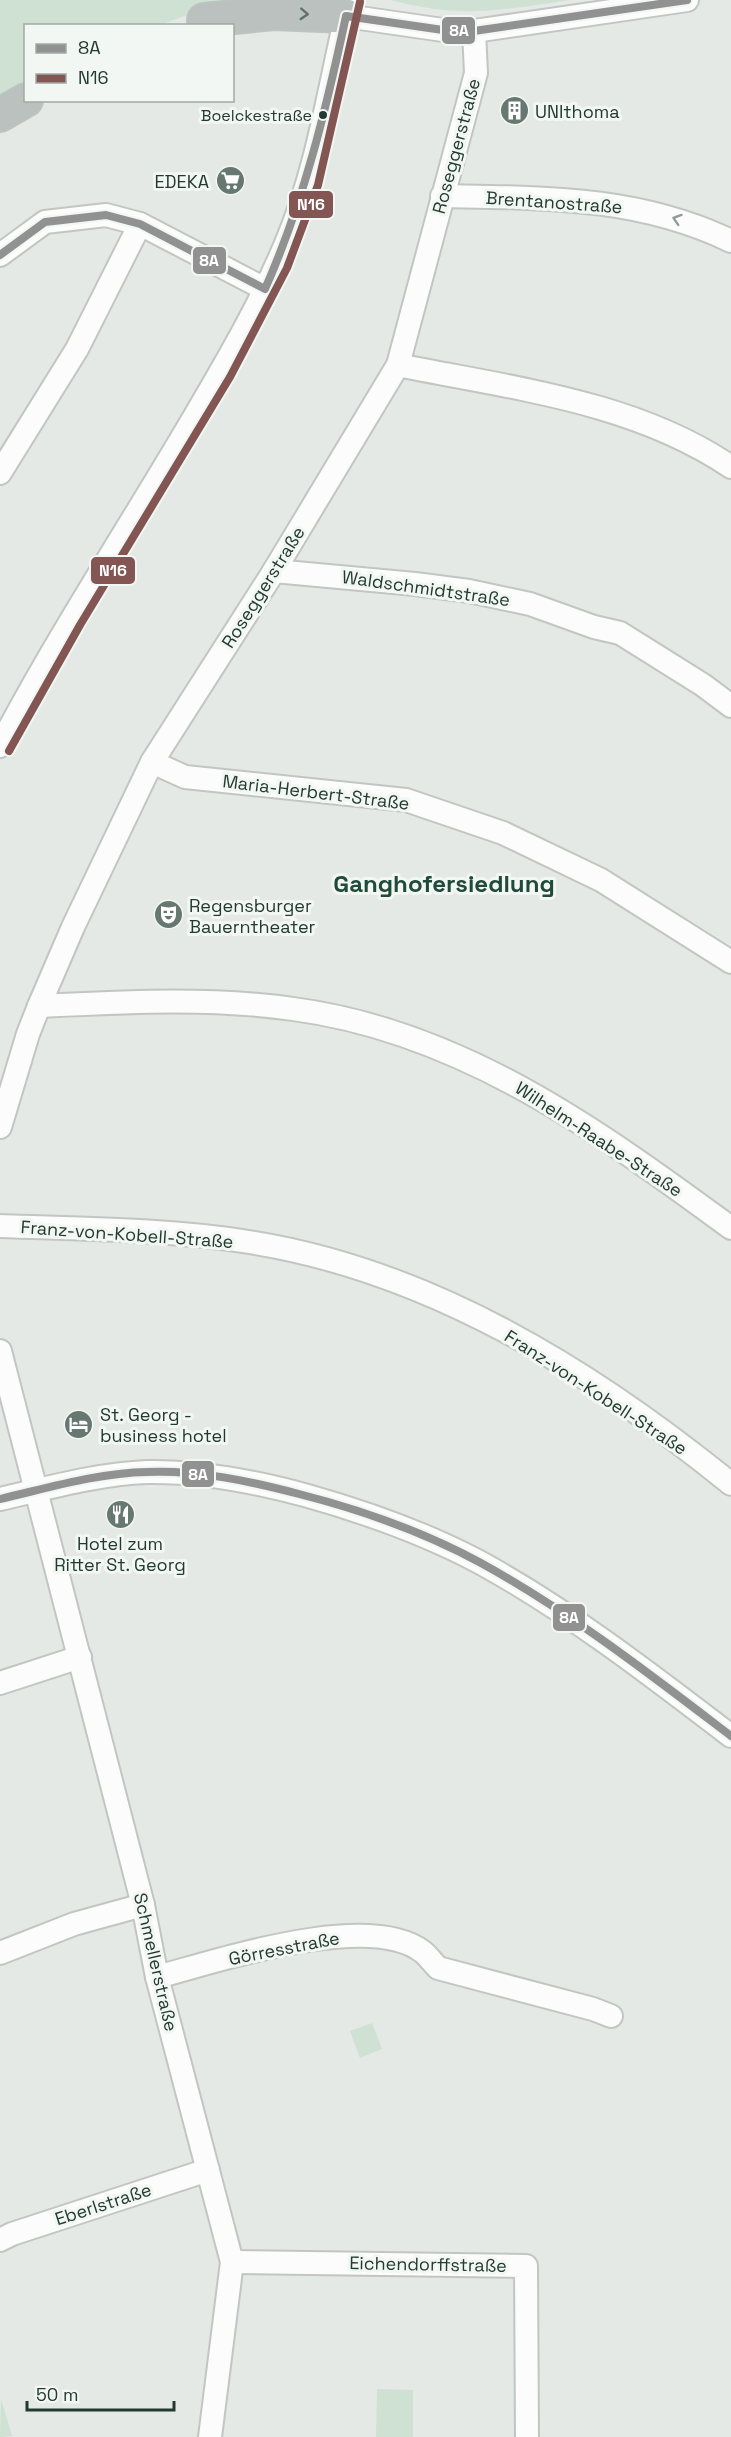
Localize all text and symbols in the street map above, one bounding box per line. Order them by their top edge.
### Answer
one-way arrow [299,7,308,20]
line badge: 8A [441,16,476,45]
text: 8A [449,20,469,41]
legend [24,24,234,102]
text: 8A [78,36,101,59]
text: N16 [78,66,109,89]
street label: Roseggerstraße [427,76,485,216]
building icon: UNIthoma [498,95,530,127]
place label: UNIthoma [535,100,620,123]
place label: Boelckestraße [201,105,312,126]
marker: Boelckestraße [317,109,329,121]
supermarket icon: EDEKA [214,165,246,197]
place label: EDEKA [154,170,209,193]
street label: Brentanostraße [485,186,623,218]
line badge: N16 [288,190,334,219]
text: N16 [297,194,325,215]
one-way arrow [672,214,683,226]
line badge: 8A [192,246,227,275]
text: 8A [199,250,219,271]
street label: Roseggerstraße [216,522,310,652]
line badge: N16 [90,556,136,585]
text: N16 [99,560,127,581]
street label: Waldschmidtstraße [341,565,511,611]
street label: Maria-Herbert-Straße [221,769,411,815]
district label: Ganghofersiedlung [333,868,555,899]
place label: Regensburger Bauerntheater [189,894,316,938]
theatre icon: Regensburger Bauerntheater [152,899,184,931]
street label: Wilhelm-Raabe-Straße [511,1076,687,1202]
street label: Franz-von-Kobell-Straße [20,1215,234,1253]
street label: Franz-von-Kobell-Straße [500,1324,692,1460]
place label: St. Georg - business hotel [100,1403,227,1447]
hotel icon: St. Georg - business hotel [63,1408,95,1440]
line badge: 8A [181,1460,215,1488]
text: 8A [188,1464,208,1485]
restaurant icon: Hotel zum Ritter St. Georg [104,1498,136,1530]
place label: Hotel zum Ritter St. Georg [54,1532,186,1576]
line badge: 8A [552,1603,586,1632]
text: 8A [559,1607,579,1628]
street label: Schmellerstraße [129,1891,183,2033]
street label: Görresstraße [226,1926,342,1970]
street label: Eberlstraße [52,2178,154,2230]
street label: Eichendorffstraße [349,2251,507,2277]
scale bar [27,2374,174,2412]
text: 50 m [36,2383,78,2406]

